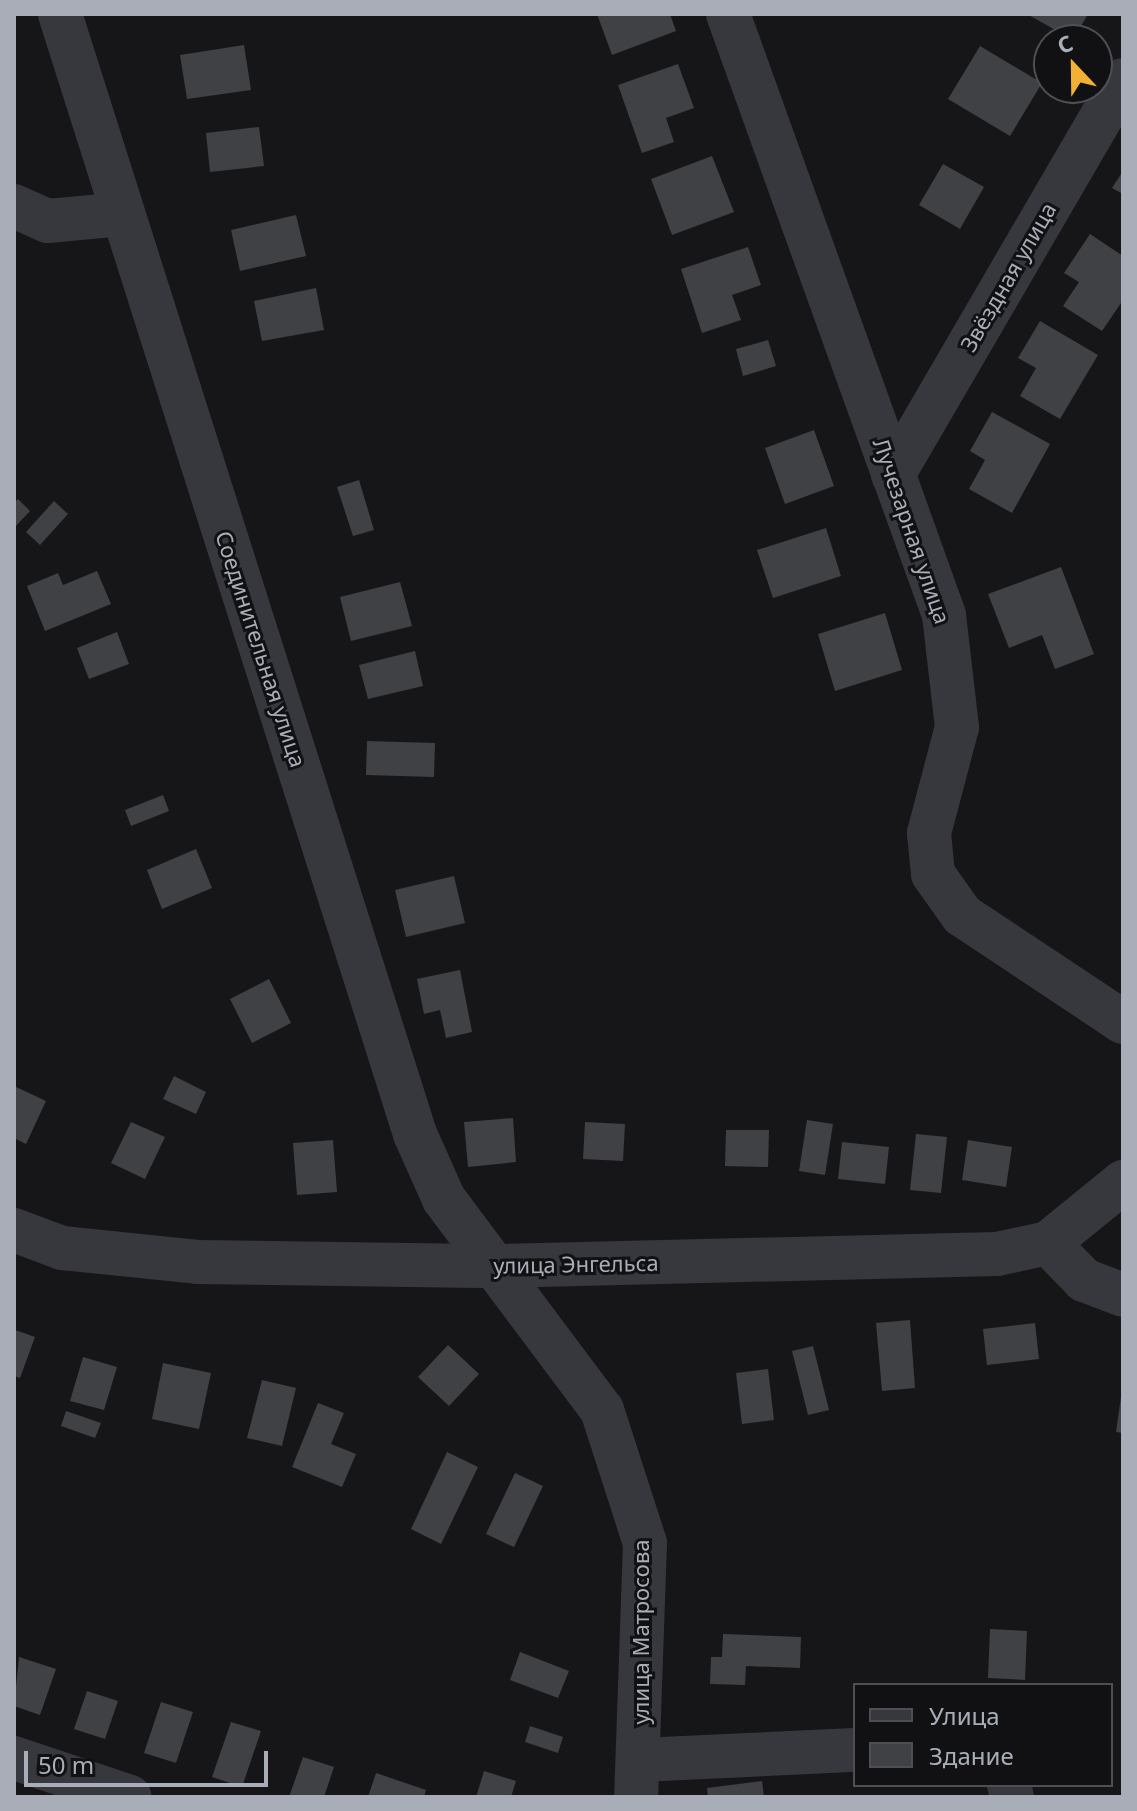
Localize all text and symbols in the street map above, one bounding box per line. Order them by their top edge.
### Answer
north arrow [1033,24,1113,104]
text: С [1053,27,1077,60]
street label: Звёздная улица [955,198,1061,356]
street label: Лучезарная улица [868,435,956,627]
street label: Соединительная улица [210,528,312,770]
street label: улица Энгельса [493,1249,659,1279]
street label: улица Матросова [628,1539,654,1725]
legend [853,1683,1113,1787]
text: Улица [929,1699,1000,1732]
scale bar [28,1735,272,1785]
text: Здание [929,1739,1014,1772]
text: 50 m [38,1748,94,1781]

